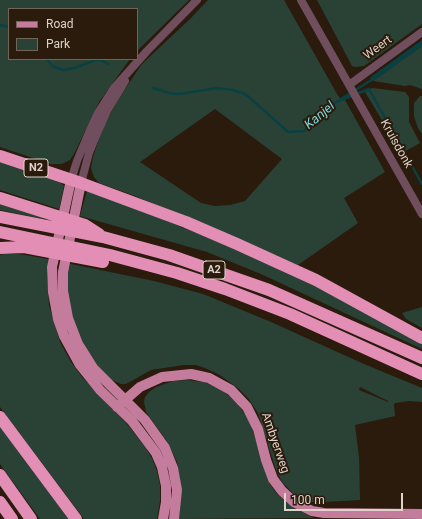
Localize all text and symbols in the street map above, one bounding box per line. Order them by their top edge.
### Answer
legend [8,8,138,60]
text: Road [46,17,74,31]
street label: Weert [361,33,395,63]
text: Park [46,37,70,51]
water label: Kanjel [302,99,338,133]
street label: Kruisdonk [377,117,415,171]
road number: N2 [24,159,48,177]
road number: A2 [203,261,225,279]
street label: Ambyerweg [258,411,292,475]
scale bar [286,485,405,511]
text: 100 m [291,493,325,507]

